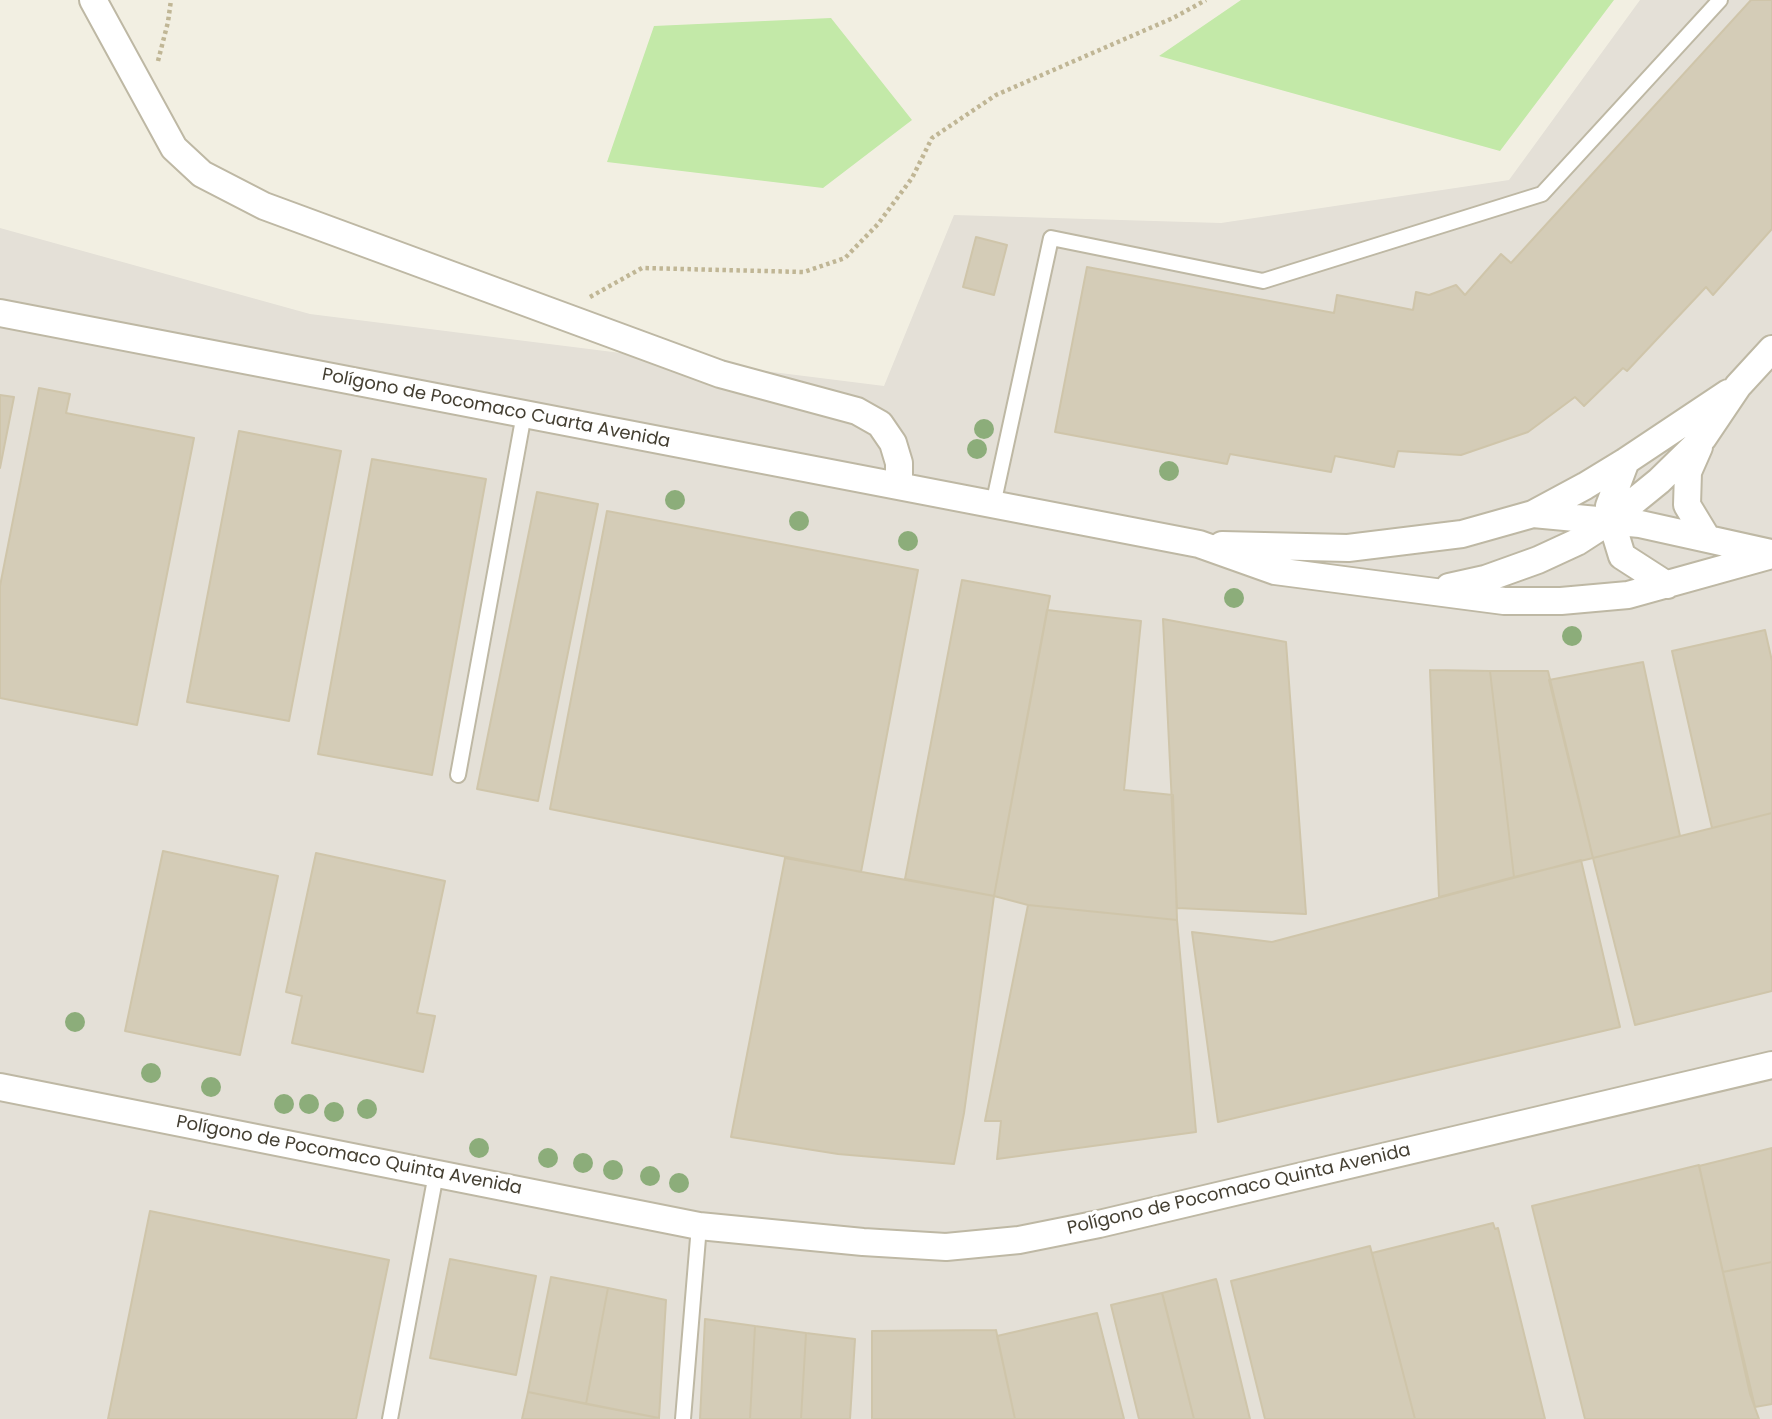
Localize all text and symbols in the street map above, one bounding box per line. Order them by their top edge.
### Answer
street label: Polígono de Pocomaco Cuarta Avenida [320,365,672,453]
street label: Polígono de Pocomaco Quinta Avenida [174,1112,524,1200]
street label: Polígono de Pocomaco Quinta Avenida [1065,1140,1413,1240]

